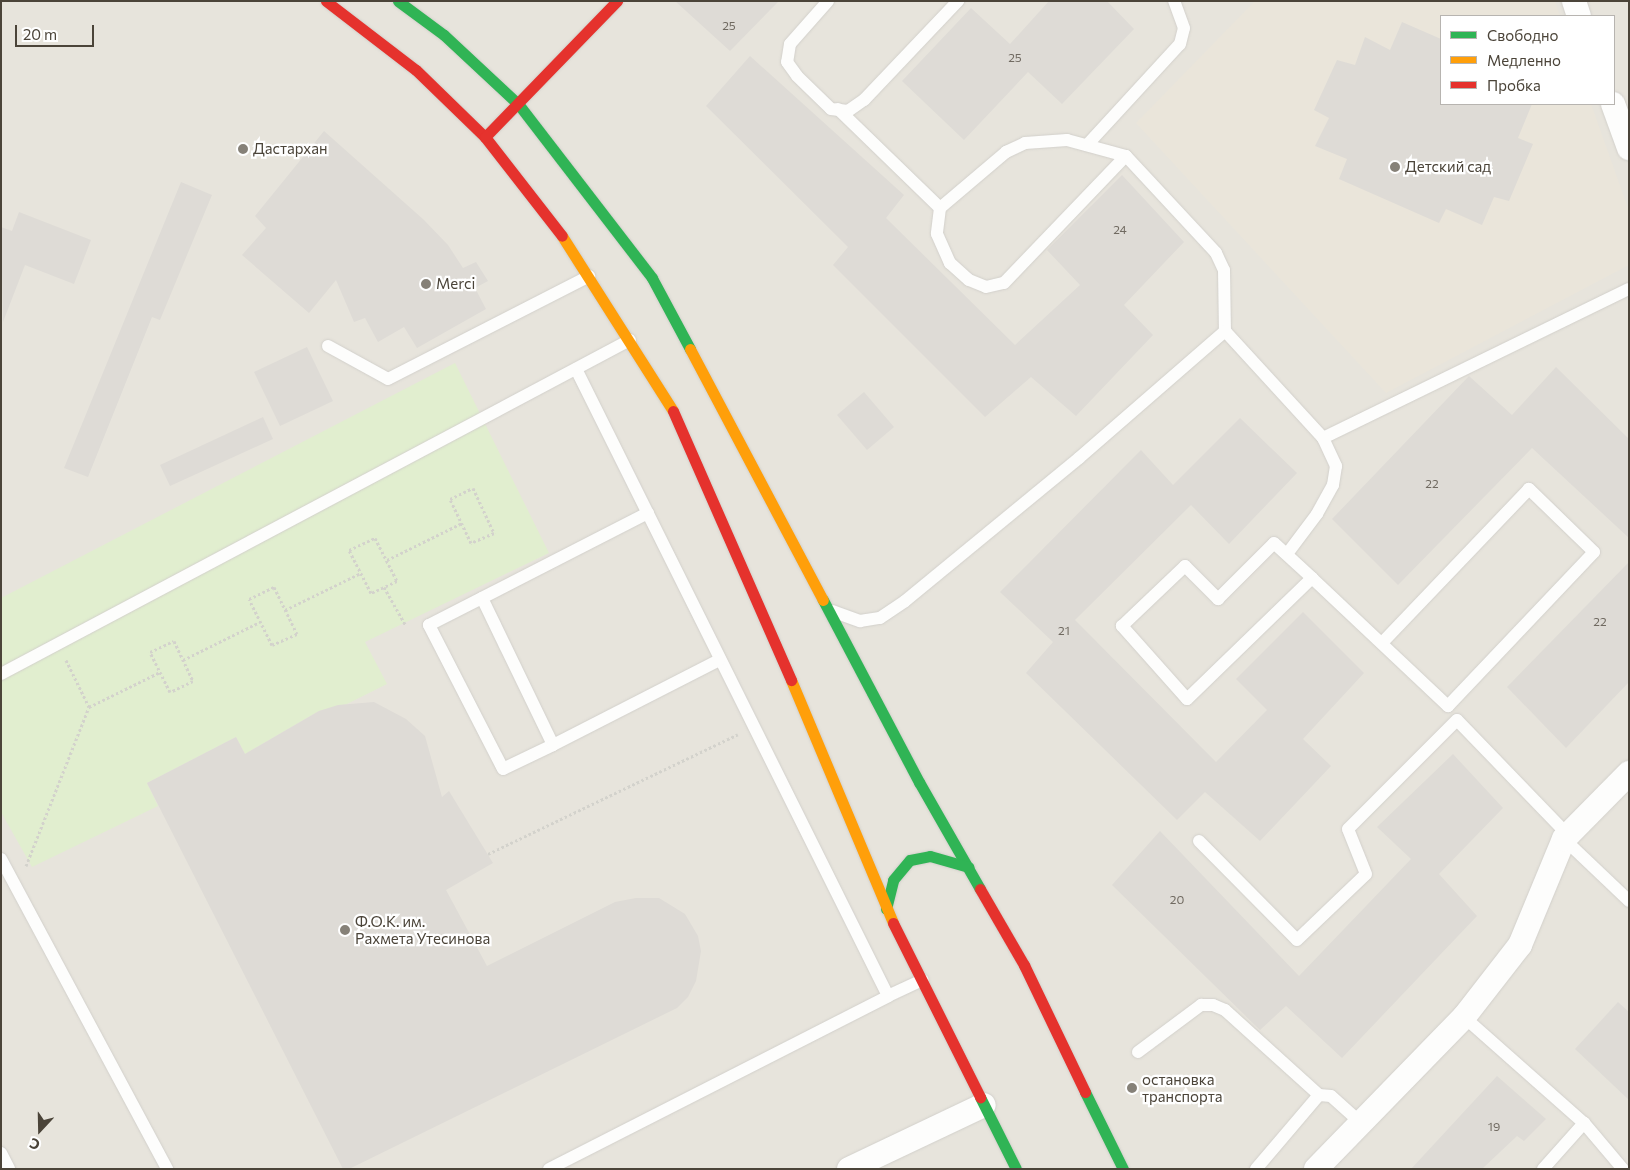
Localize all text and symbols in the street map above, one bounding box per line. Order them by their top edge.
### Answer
scale bar [18,15,96,47]
legend [1440,15,1615,105]
house number: 25 [722,19,736,33]
text: 20 m [23,25,57,43]
text: Свободно [1487,26,1558,44]
house number: 25 [1008,51,1022,65]
text: Медленно [1487,51,1561,69]
text: Пробка [1487,76,1541,94]
place label: Дастархан [253,140,328,158]
marker: Дастархан [237,143,249,155]
place label: Детский сад [1405,158,1491,176]
marker: Детский сад [1389,161,1401,173]
house number: 24 [1113,223,1127,237]
place label: Merci [436,275,475,293]
marker: Merci [420,278,432,290]
house number: 22 [1425,477,1439,491]
house number: 22 [1593,615,1607,629]
house number: 21 [1058,624,1070,638]
house number: 20 [1170,893,1184,907]
place label: Ф.О.К. им. Рахмета Утесинова [355,912,490,947]
marker: Ф.О.К. им. Рахмета Утесинова [339,924,351,936]
place label: остановка транспорта [1142,1070,1223,1105]
marker: остановка транспорта [1126,1082,1138,1094]
north arrow [15,1105,65,1155]
house number: 19 [1488,1120,1500,1134]
text: С [27,1135,42,1154]

